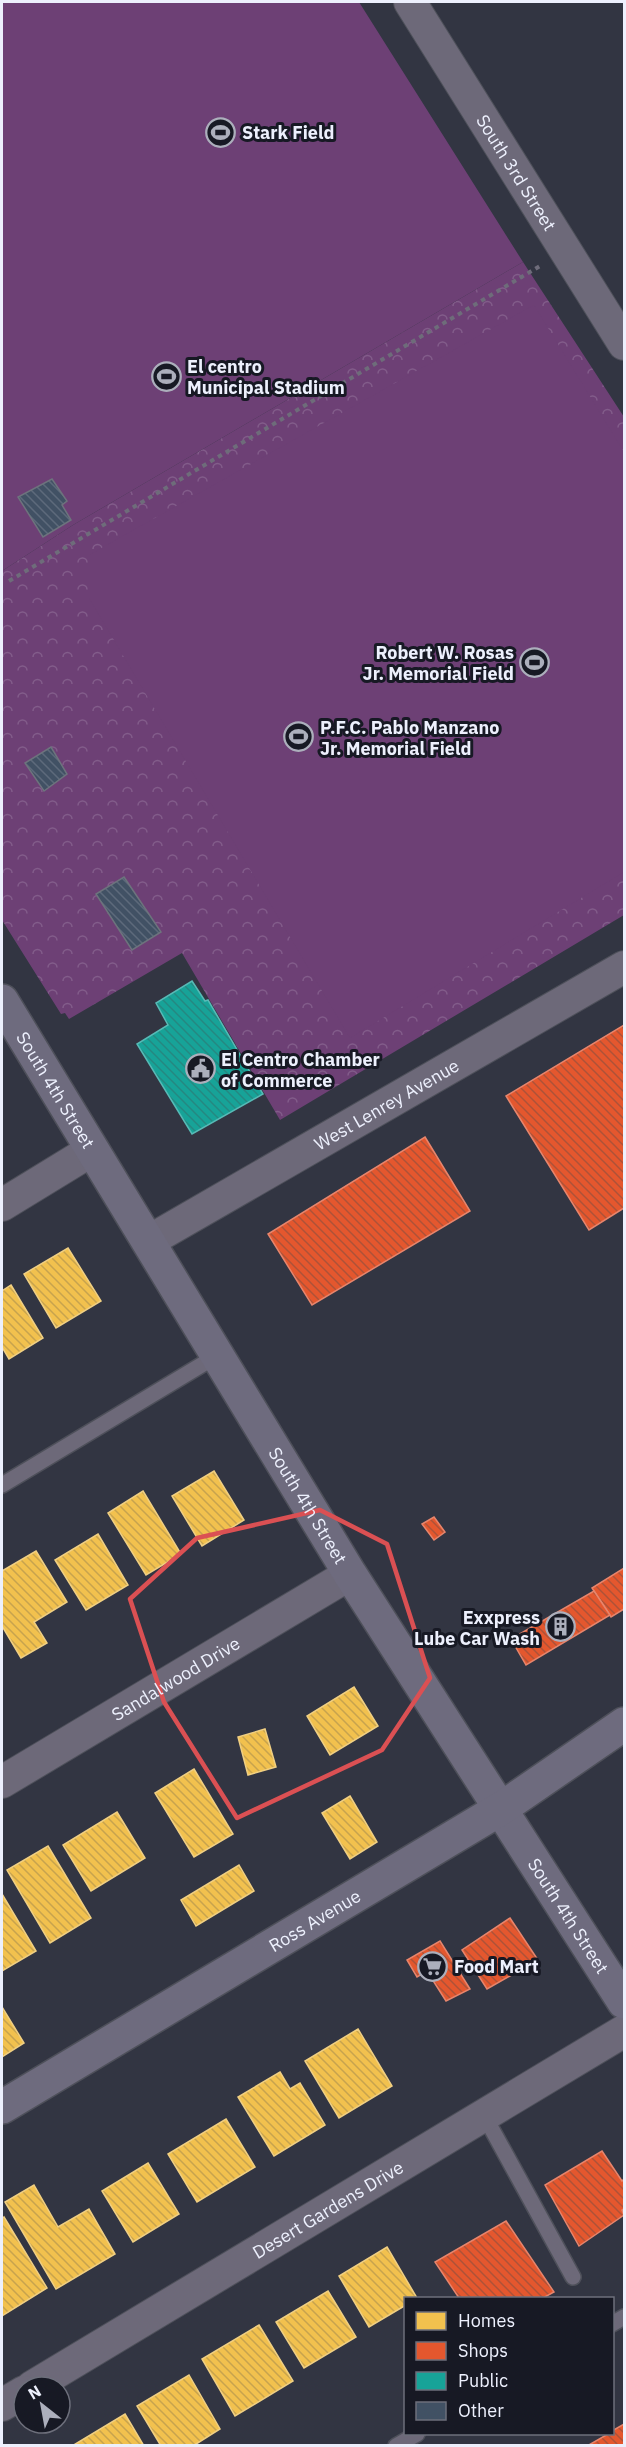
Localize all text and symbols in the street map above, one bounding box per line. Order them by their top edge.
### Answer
street label: South 3rd Street [472,110,562,235]
sports icon: Stark Field [205,116,237,148]
place label: Stark Field [242,121,334,144]
place label: El centro Municipal Stadium [187,355,345,399]
sports icon: El centro Municipal Stadium [150,360,182,392]
place label: Robert W. Rosas Jr. Memorial Field [363,641,514,685]
sports icon: Robert W. Rosas Jr. Memorial Field [519,646,551,678]
place label: P.F.C. Pablo Manzano Jr. Memorial Field [320,716,499,760]
sports icon: P.F.C. Pablo Manzano Jr. Memorial Field [283,721,315,753]
street label: South 4th Street [12,1027,100,1153]
place label: El Centro Chamber of Commerce [221,1048,380,1092]
public building icon: El Centro Chamber of Commerce [184,1053,216,1085]
street label: West Lenrey Avenue [310,1053,463,1155]
street label: South 4th Street [264,1443,353,1568]
place label: Exxpress Lube Car Wash [414,1606,540,1650]
building icon: Exxpress Lube Car Wash [545,1611,577,1643]
street label: Sandalwood Drive [107,1631,244,1726]
street label: South 4th Street [523,1854,614,1978]
street label: Ross Avenue [264,1884,365,1957]
supermarket icon: Food Mart [417,1950,449,1982]
place label: Food Mart [454,1955,539,1978]
street label: Desert Gardens Drive [248,2155,407,2263]
legend [404,2297,614,2435]
text: Homes [458,2309,515,2332]
text: Shops [458,2339,508,2362]
text: Public [458,2369,508,2392]
north arrow [12,2375,72,2435]
text: N [24,2381,44,2404]
text: Other [458,2399,504,2422]

